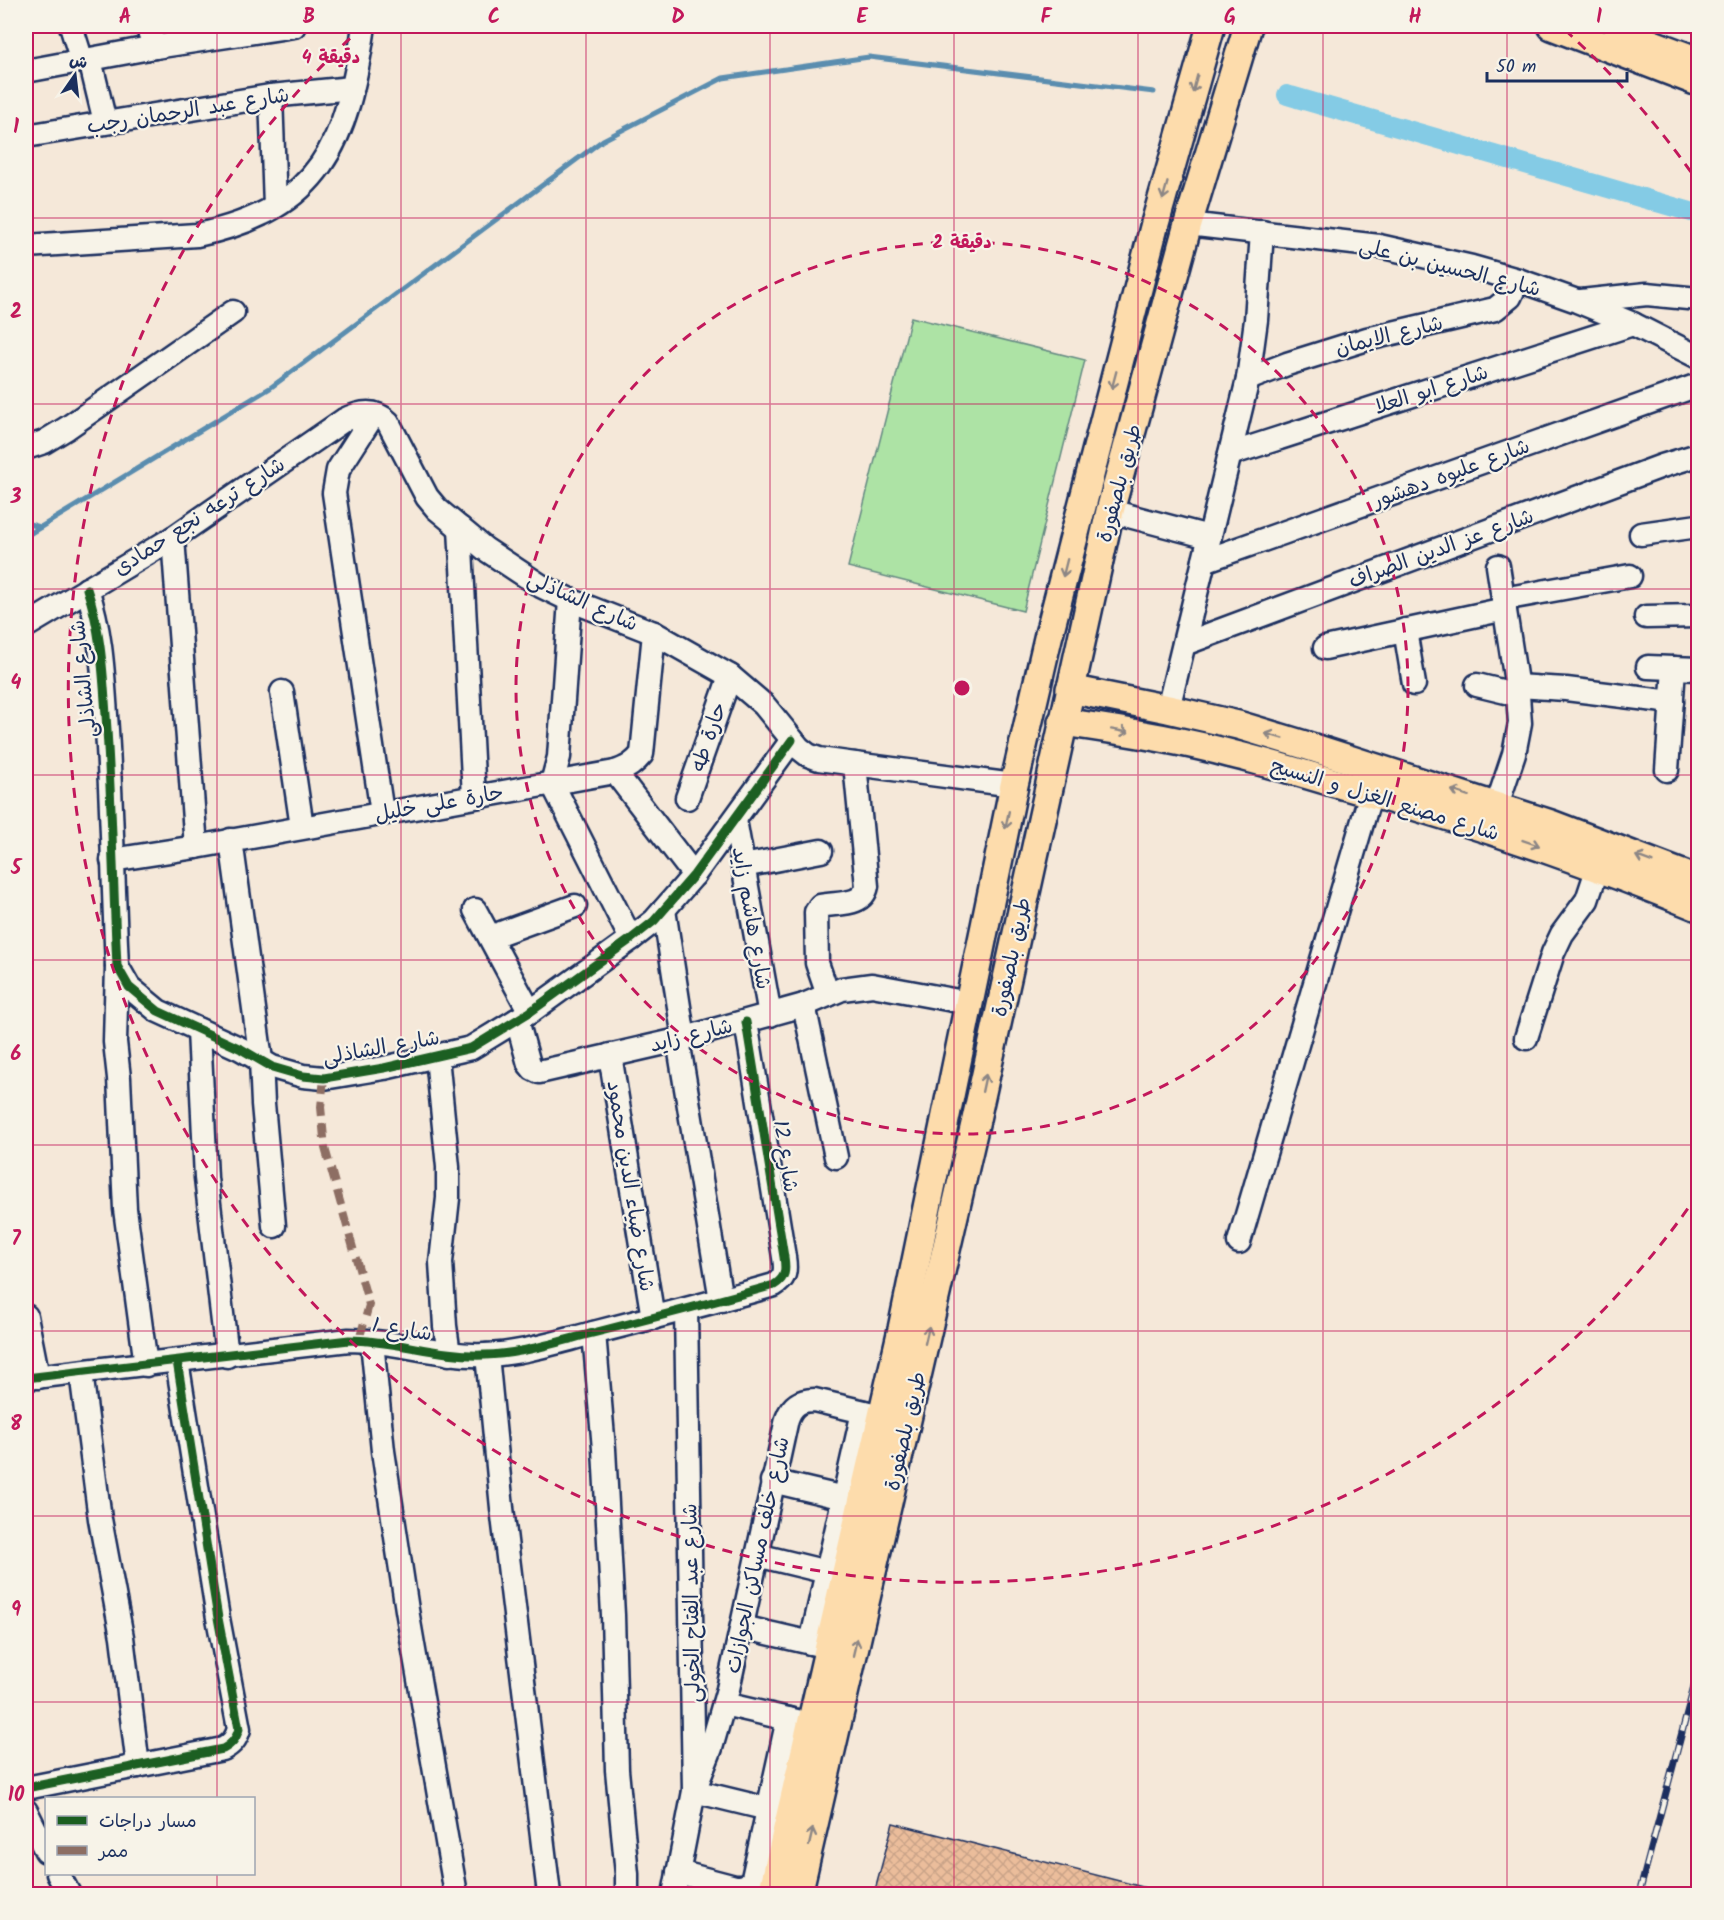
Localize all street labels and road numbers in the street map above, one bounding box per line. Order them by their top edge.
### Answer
street label: شارع عبد الرحمان رجب [85,79,292,144]
street label: شارع الحسين بن على [1356,230,1544,307]
street label: شارع الايمان [1332,307,1447,366]
street label: شارع ابو العلا [1370,356,1493,424]
street label: طريق بلصفورة [1089,421,1152,546]
street label: شارع عليوه دهشور [1366,431,1535,519]
street label: شارع ترعه نجع حمادى [107,449,292,585]
street label: شارع عز الدين الصراف [1344,501,1539,598]
street label: شارع الشاذلى [522,563,643,642]
street label: شارع الشاذلى [62,618,107,739]
street label: حارة طه [682,698,737,777]
street label: شارع مصنع الغزل و النسيج [1266,750,1503,851]
street label: حارة على خليل [372,777,506,832]
street label: شارع هاشم زايد [722,844,779,992]
street label: طريق بلصفورة [984,895,1041,1020]
street label: شارع زايد [646,1010,736,1063]
street label: شارع الشاذلى [320,1022,442,1075]
street label: شارع ضياء الدين محمود [597,1078,662,1294]
street label: شارع 12 [763,1118,806,1195]
street label: شارع 1 [369,1309,434,1352]
street label: طريق بلصفورة [877,1369,936,1494]
street label: شارع خلف مساكن الجوازات [717,1434,800,1677]
street label: شارع عبد الفتاح الخولى [674,1503,711,1703]

